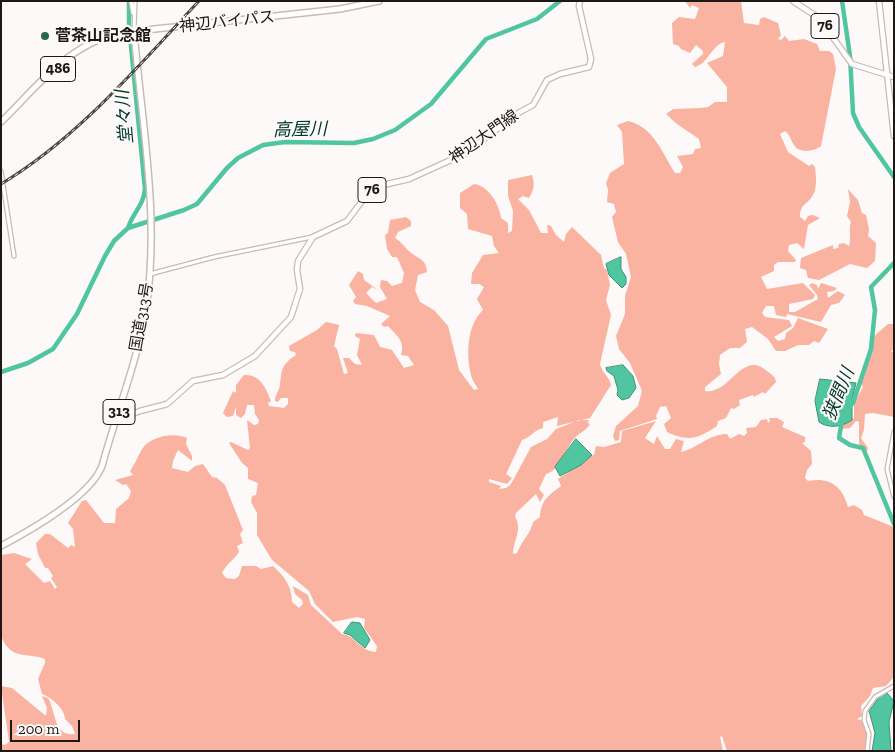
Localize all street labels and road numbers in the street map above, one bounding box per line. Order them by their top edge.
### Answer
street label: 神辺バイパス [178,7,276,37]
road number: 76 [811,14,839,38]
road number: 486 [40,56,76,82]
street label: 神辺大門線 [446,106,522,168]
road number: 76 [358,178,386,202]
street label: 国道313号 [126,281,158,353]
road number: 313 [103,400,135,424]

